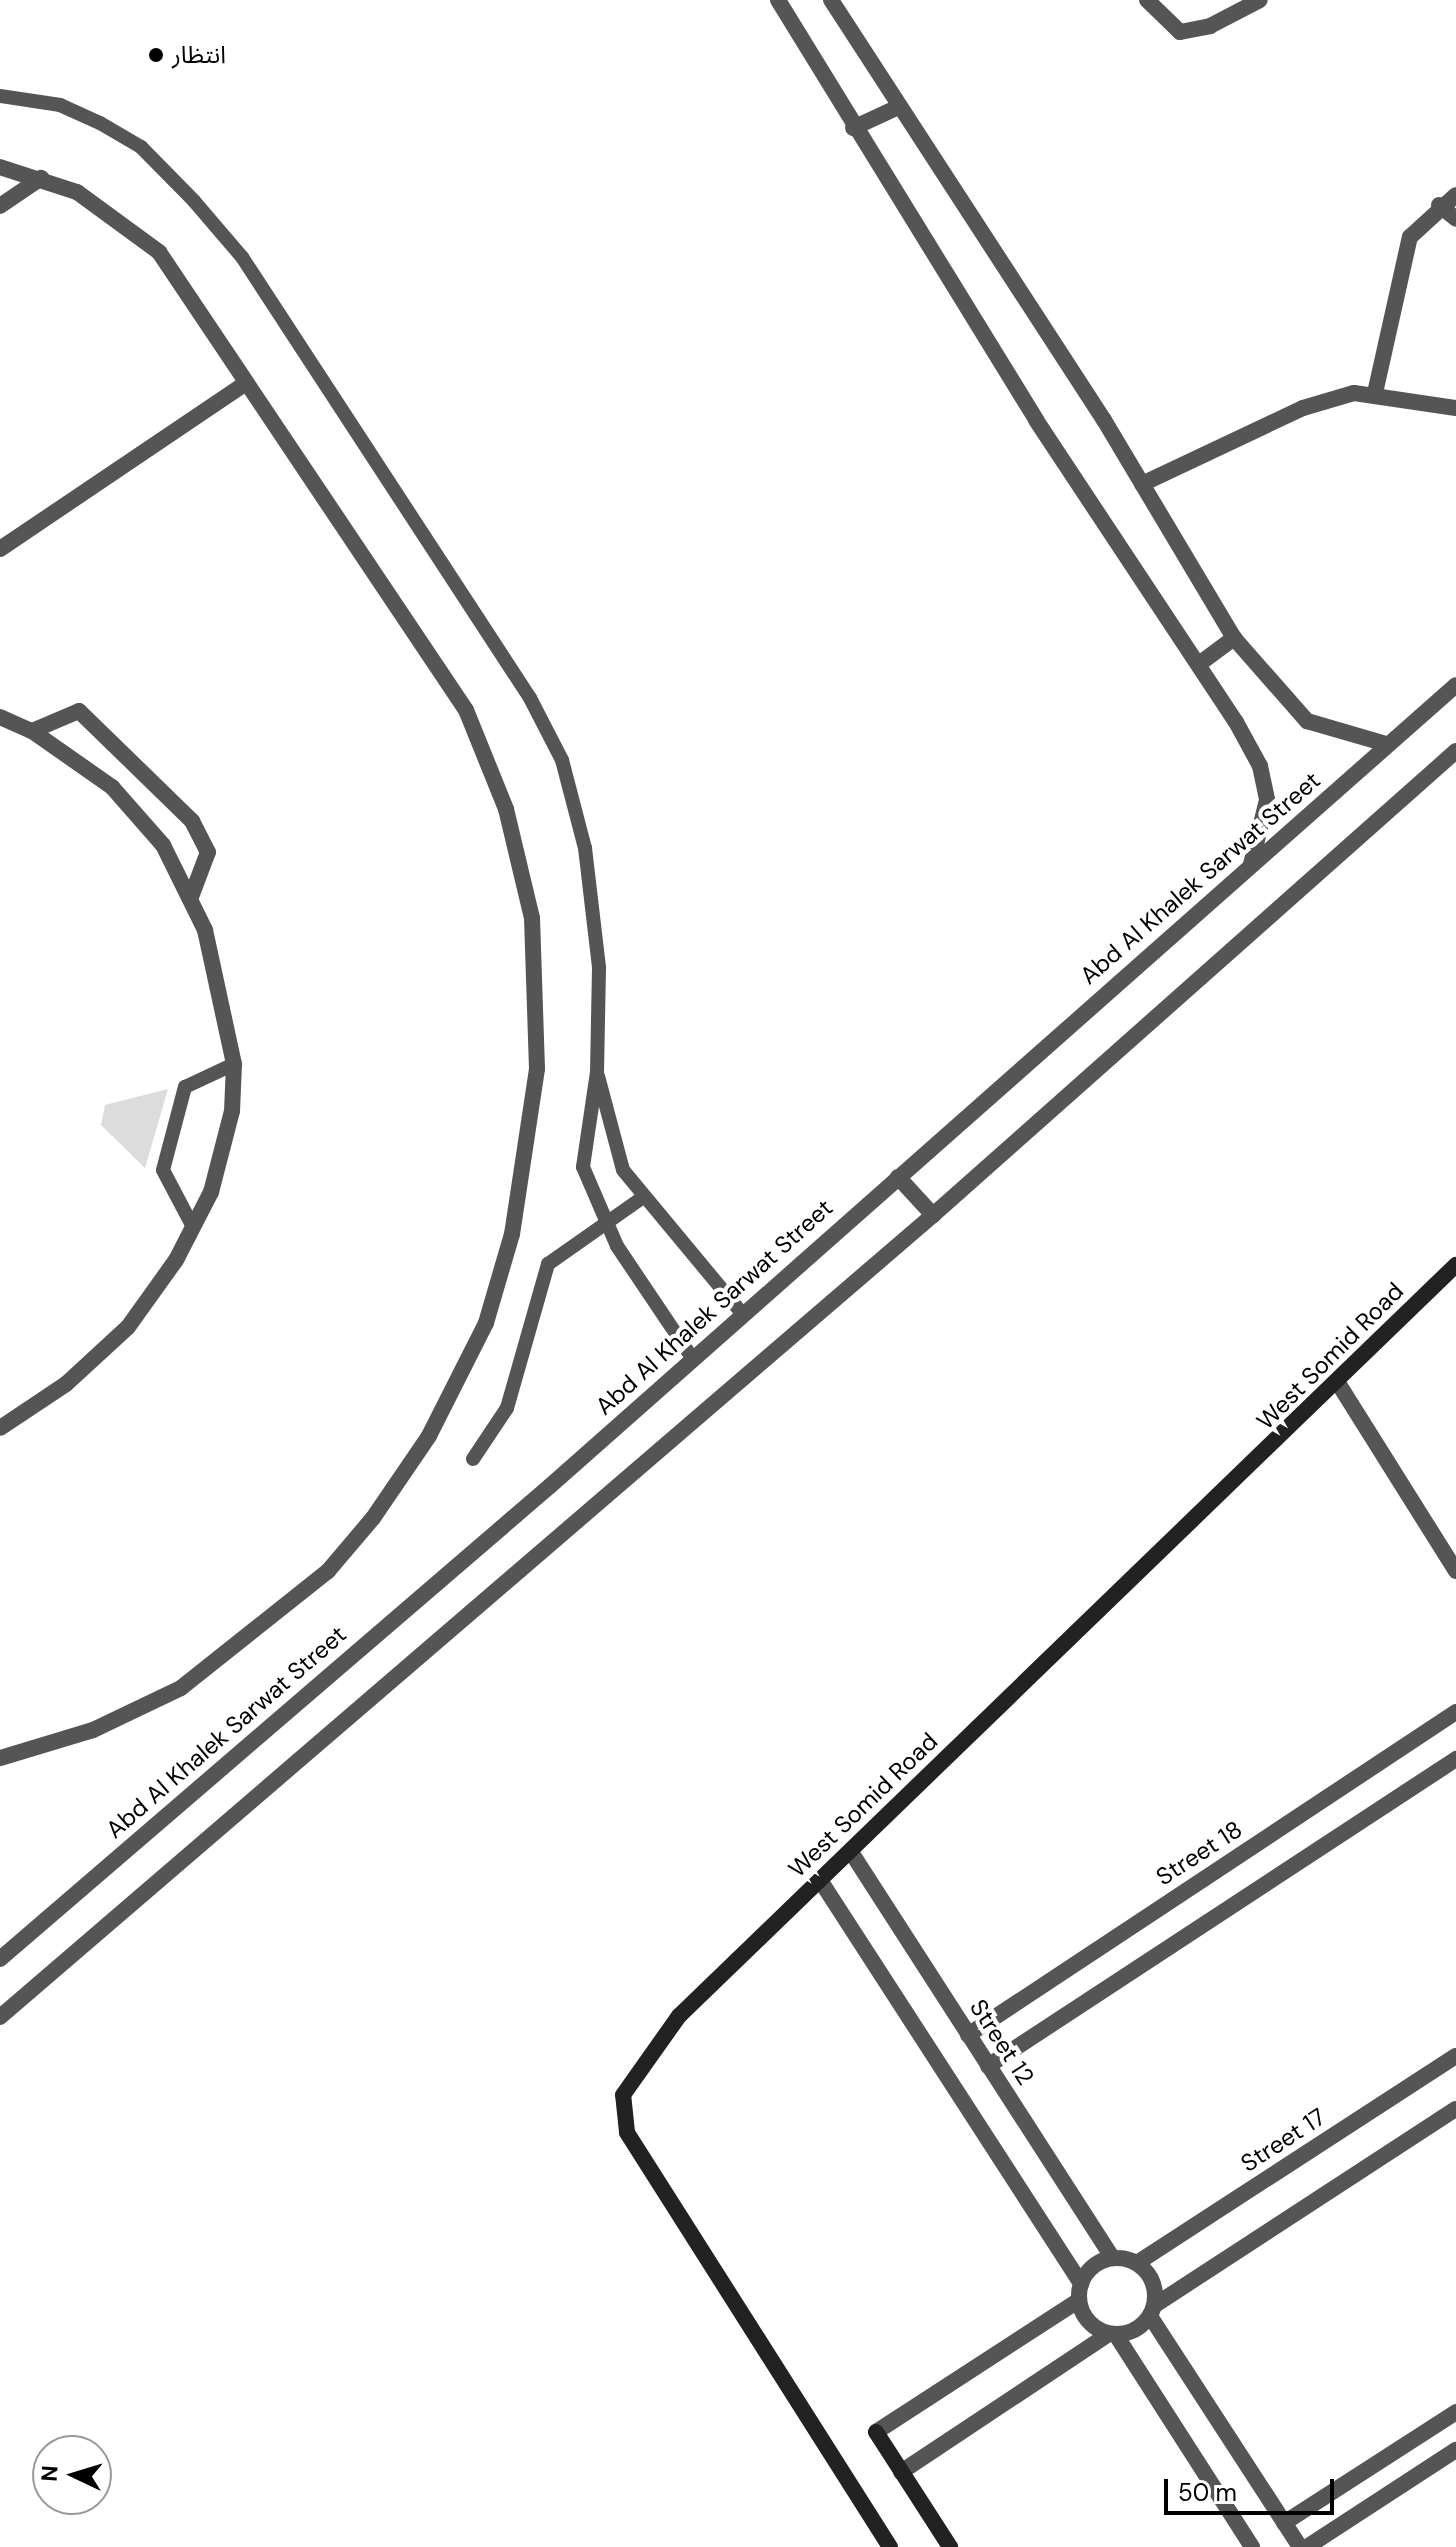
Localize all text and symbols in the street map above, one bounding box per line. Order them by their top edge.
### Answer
place label: انتظار [172,41,226,69]
marker: انتظار [147,46,165,64]
street label: Abd Al Khalek Sarwat Street [1074,766,1326,990]
street label: Abd Al Khalek Sarwat Street [590,1193,838,1421]
street label: West Somid Road [1251,1277,1409,1435]
street label: Abd Al Khalek Sarwat Street [100,1620,352,1844]
street label: West Somid Road [783,1727,943,1883]
street label: Street 18 [1151,1815,1247,1891]
street label: Street 12 [964,1994,1040,2090]
street label: Street 17 [1235,2102,1331,2178]
north arrow [32,2435,112,2515]
scale bar [1168,2463,1338,2513]
text: N [35,2464,65,2482]
text: 50 m [1178,2477,1237,2508]

